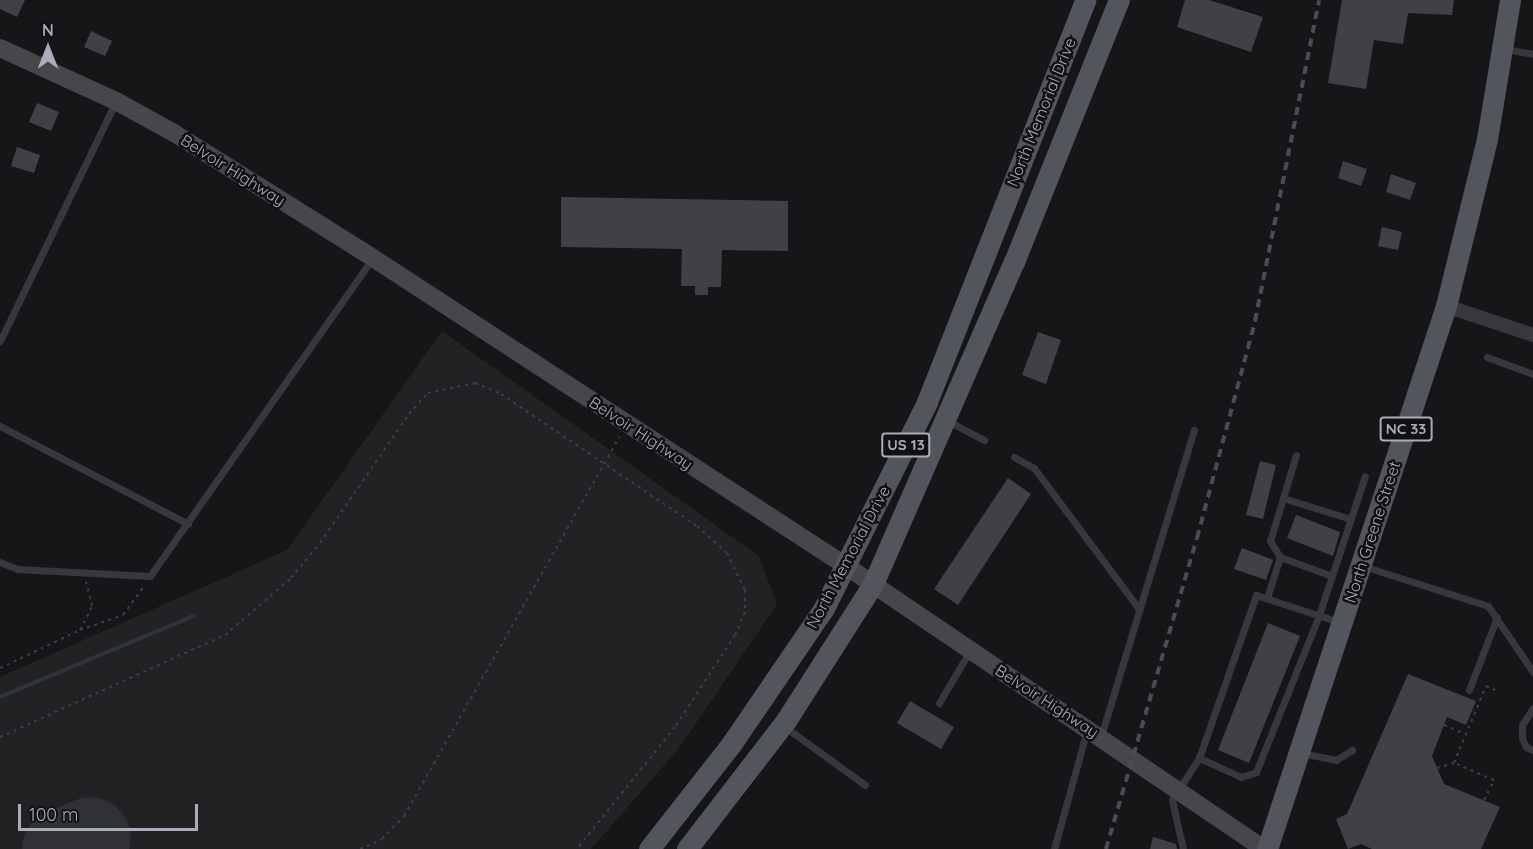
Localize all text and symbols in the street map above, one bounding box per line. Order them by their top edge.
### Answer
north arrow [18,18,78,78]
text: N [42,20,54,40]
street label: North Memorial Drive [1002,35,1080,189]
street label: Belvoir Highway [177,130,289,210]
street label: Belvoir Highway [586,392,696,474]
road number: NC 33 [1379,417,1433,441]
road number: US 13 [880,433,932,457]
street label: North Greene Street [1340,459,1404,605]
street label: North Memorial Drive [802,482,894,632]
street label: Belvoir Highway [992,660,1102,742]
scale bar [21,792,201,830]
text: 100 m [29,803,78,826]

